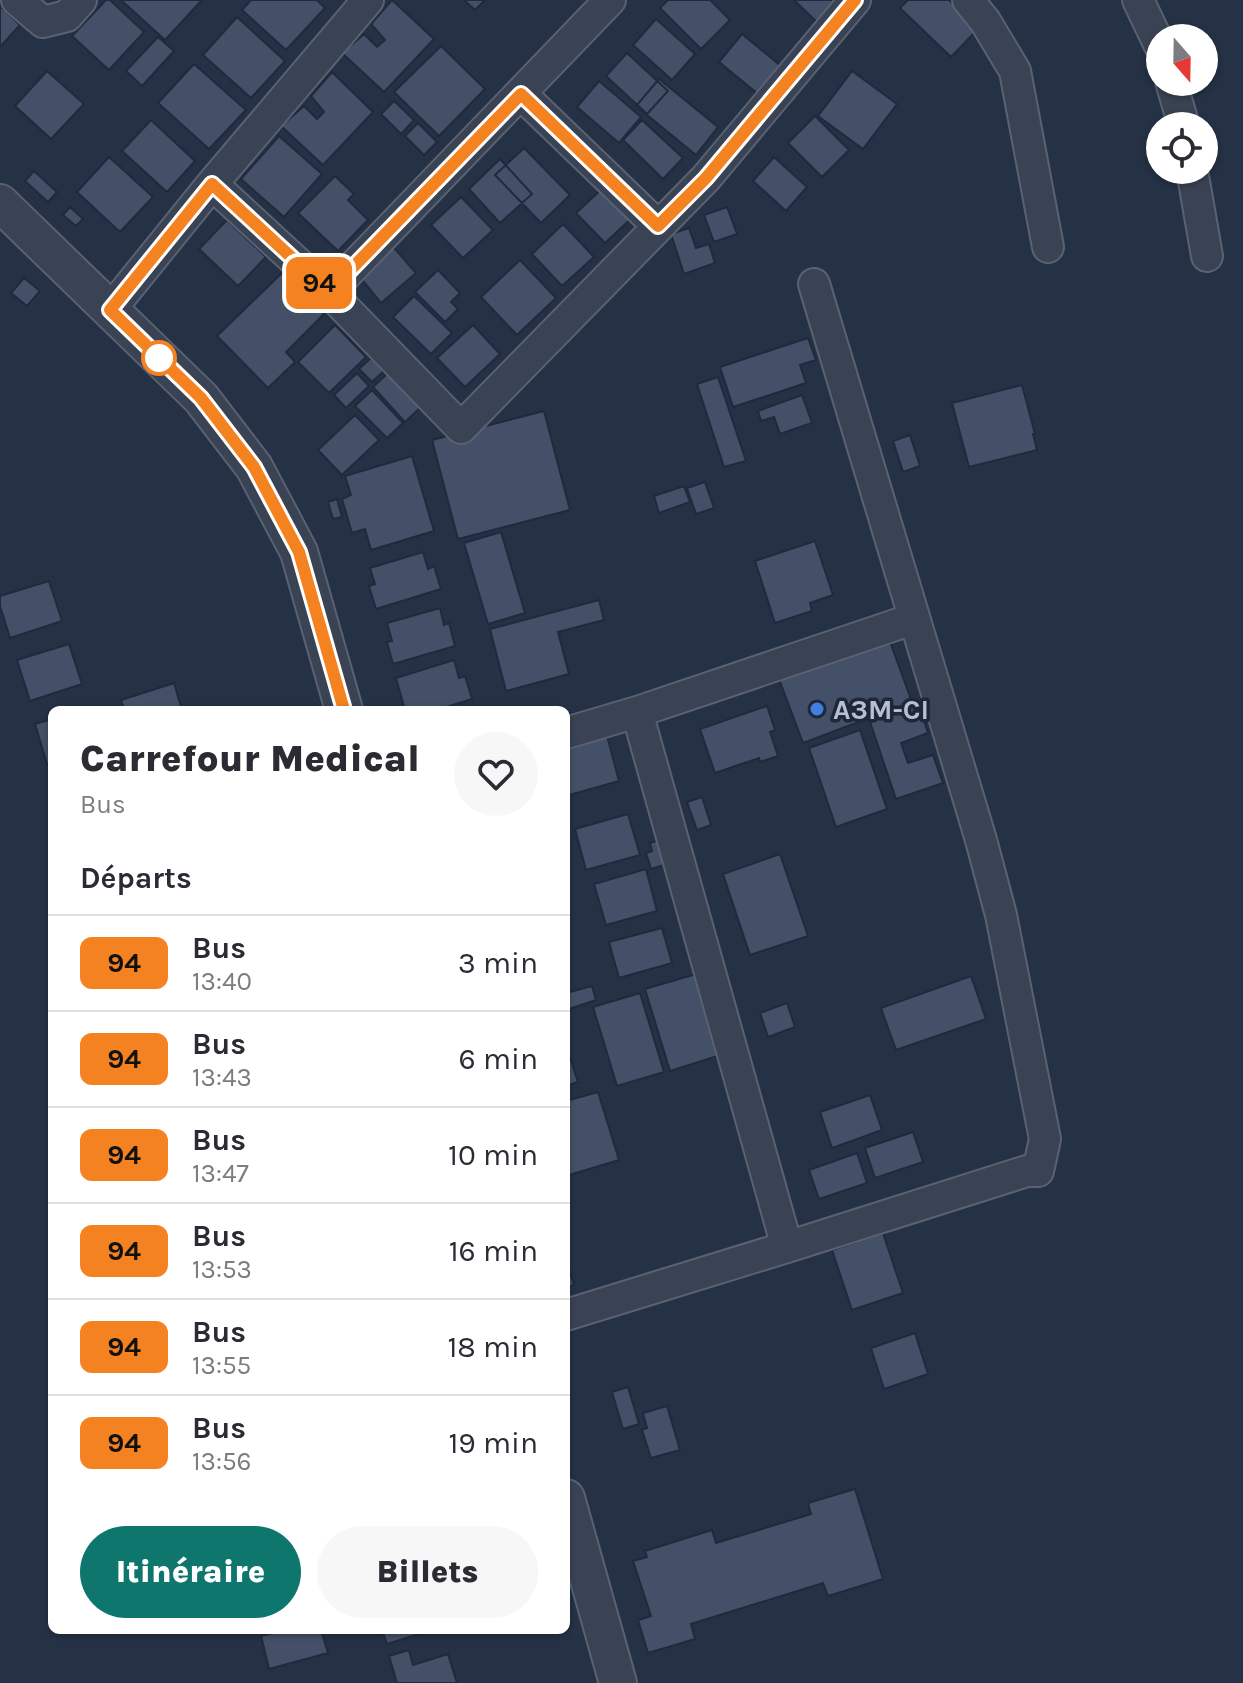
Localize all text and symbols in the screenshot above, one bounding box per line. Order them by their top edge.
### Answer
north arrow [1146,24,1218,96]
map controls [1146,24,1218,184]
button: locate [1146,112,1218,184]
line badge: 94 [283,257,355,309]
text: 94 [302,266,336,299]
unlabelled marker [142,341,176,375]
place label: A3M-CI [833,693,929,726]
marker: A3M-CI [808,700,826,718]
button: heart [454,732,538,816]
text: Carrefour Medical [80,736,420,781]
text: Bus [80,789,126,820]
text: Départs [80,860,192,896]
text: Bus [192,930,246,966]
text: 3 min [458,945,538,981]
text: 94 [107,946,141,979]
text: 13:40 [192,966,252,997]
text: Bus [192,1026,246,1062]
text: 6 min [459,1041,538,1077]
text: 94 [107,1042,141,1075]
text: 13:43 [192,1062,252,1093]
text: Bus [192,1122,246,1158]
text: 10 min [448,1137,538,1173]
text: 94 [107,1138,141,1171]
text: 13:47 [192,1158,249,1189]
text: Bus [192,1218,246,1254]
text: 16 min [449,1233,538,1269]
text: 94 [107,1234,141,1267]
text: 13:53 [192,1254,252,1285]
text: Bus [192,1314,246,1350]
text: 18 min [447,1329,538,1365]
text: 94 [107,1330,141,1363]
text: 13:55 [192,1350,251,1381]
text: Bus [192,1410,246,1446]
text: 19 min [448,1425,538,1461]
text: 94 [107,1426,141,1459]
text: 13:56 [192,1446,252,1477]
button: Itinéraire [80,1526,301,1618]
button: Billets [317,1526,538,1618]

